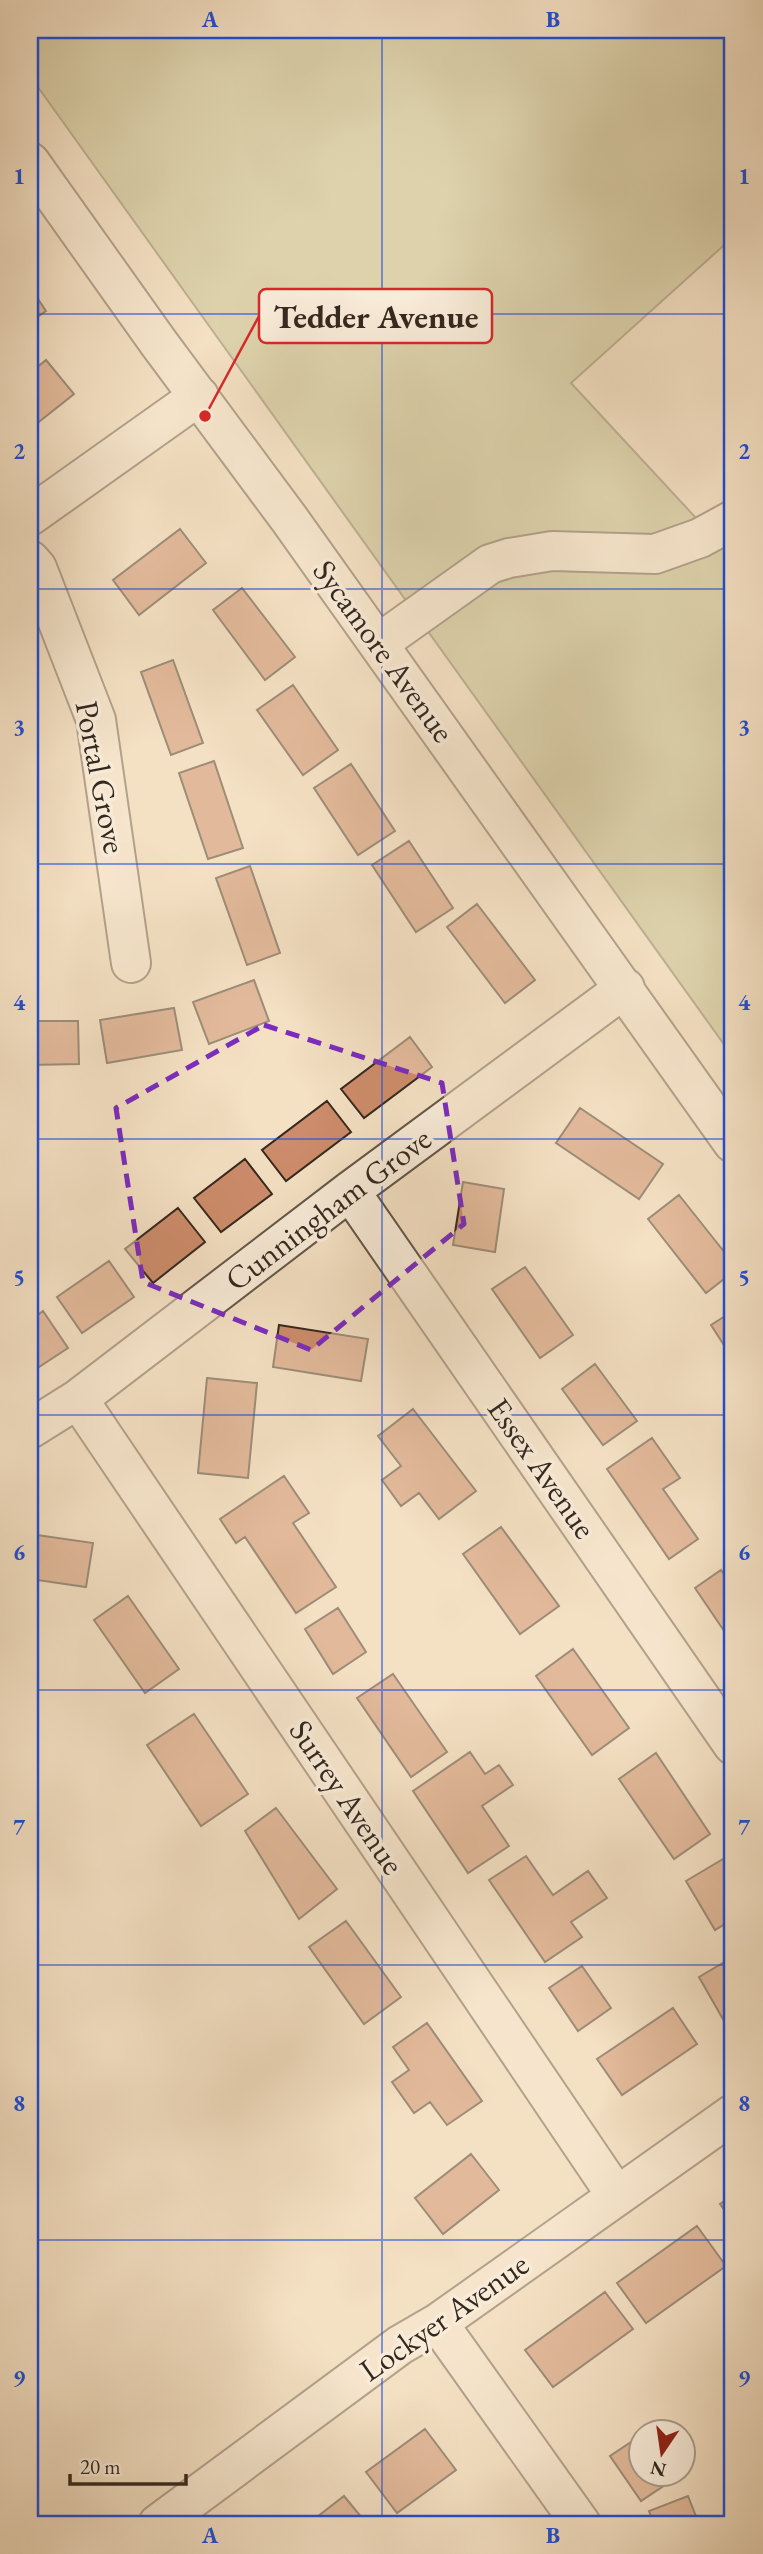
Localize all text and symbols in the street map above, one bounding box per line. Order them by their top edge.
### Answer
text: A [201,4,219,34]
text: B [546,4,560,34]
text: 1 [13,161,25,191]
text: 1 [738,161,750,191]
callout: Tedder Avenue [259,289,492,343]
text: Tedder Avenue [273,295,479,338]
text: 2 [13,436,25,466]
text: 2 [738,436,750,466]
street label: Sycamore Avenue [304,551,464,751]
street label: Portal Grove [66,697,136,857]
text: 3 [13,712,25,742]
text: 3 [738,712,750,742]
text: 4 [13,987,26,1017]
text: 4 [738,987,751,1017]
street label: Cunningham Grove [216,1118,440,1300]
text: 5 [13,1262,25,1292]
text: 5 [738,1262,750,1292]
street label: Essex Avenue [478,1389,606,1547]
text: 6 [13,1537,25,1567]
text: 6 [738,1537,750,1567]
street label: Surrey Avenue [280,1712,414,1882]
text: 7 [13,1812,26,1842]
text: 7 [738,1812,751,1842]
text: 8 [13,2088,25,2118]
text: 8 [738,2088,750,2118]
street label: Lockyer Avenue [351,2243,537,2391]
text: 9 [13,2363,25,2393]
text: 9 [738,2363,750,2393]
north arrow [626,2418,696,2488]
scale bar [70,2442,186,2486]
text: 20 m [80,2453,121,2480]
text: N [647,2455,669,2483]
text: A [201,2520,219,2550]
text: B [546,2520,560,2550]

